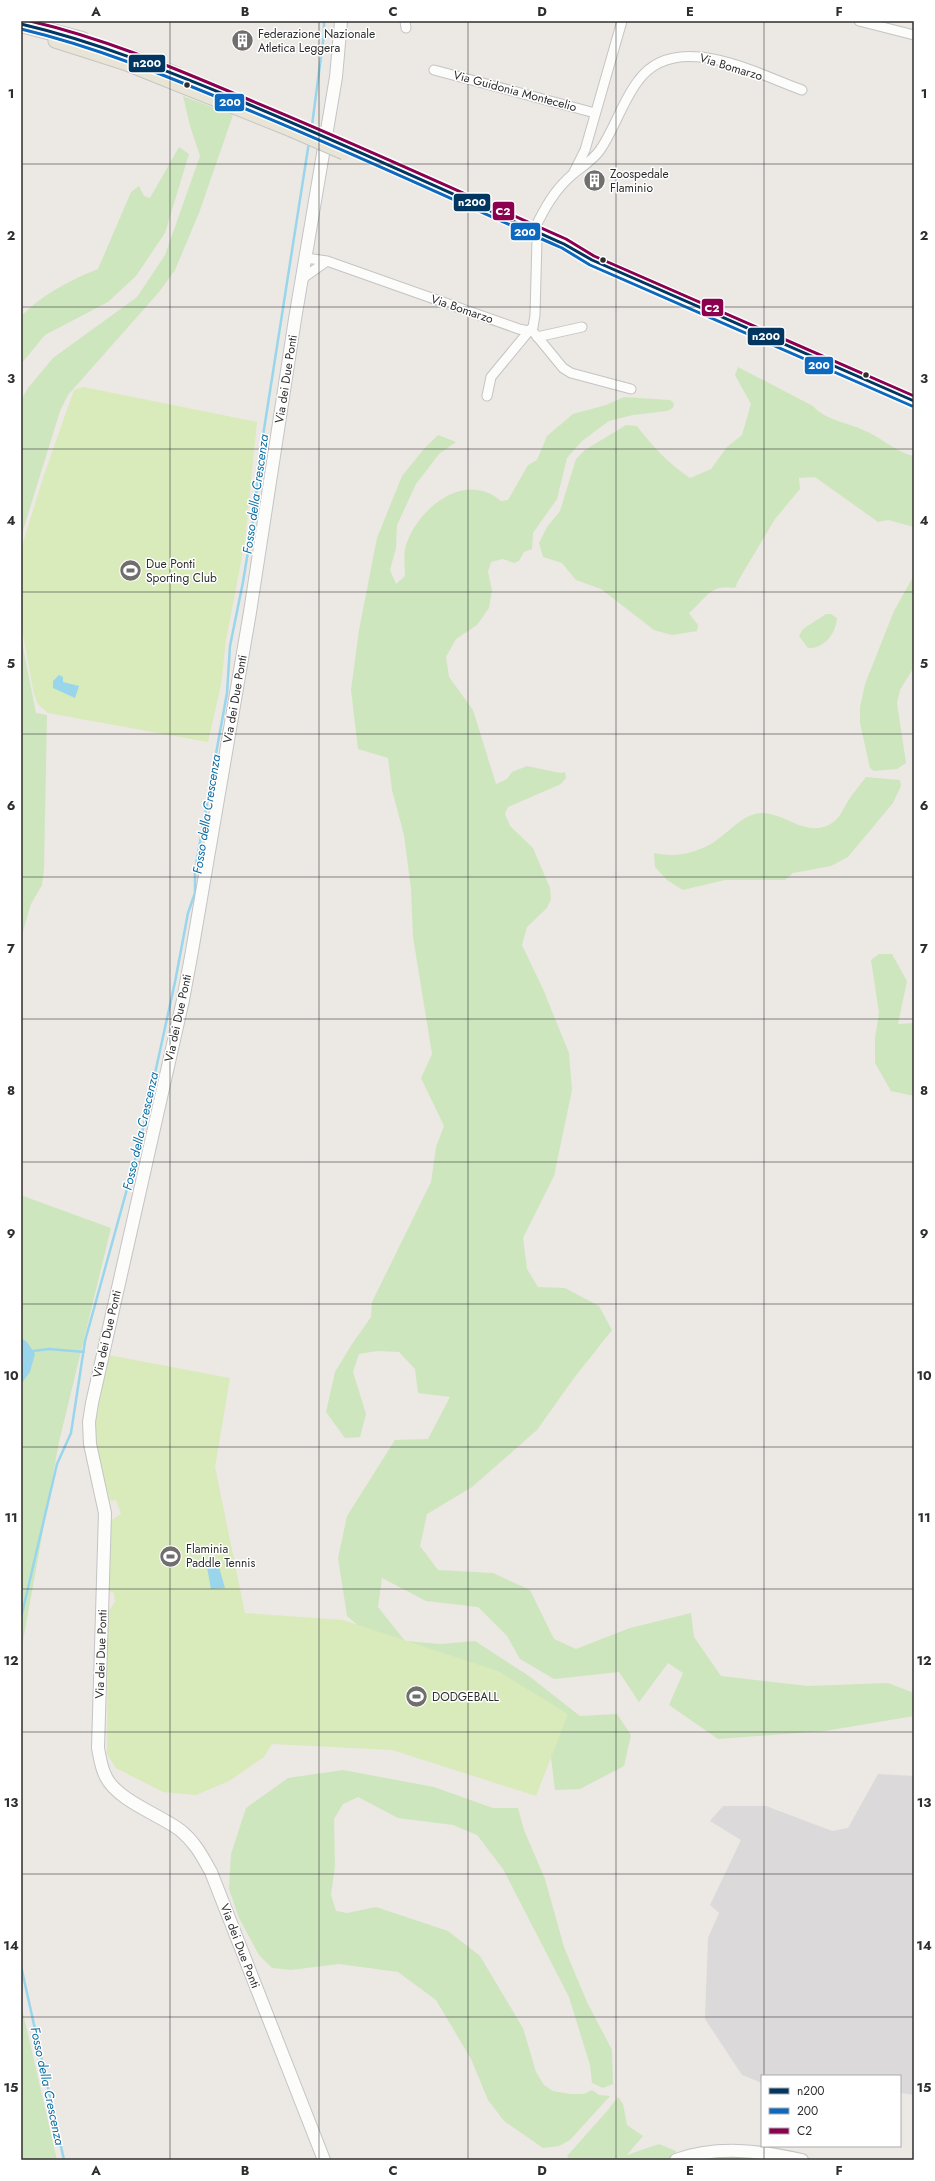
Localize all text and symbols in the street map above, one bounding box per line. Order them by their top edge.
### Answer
text: A [90,2,101,21]
text: B [241,2,250,21]
text: C [388,2,398,21]
text: D [537,2,547,21]
text: E [686,2,694,21]
text: F [835,2,843,21]
place label: Federazione Nazionale Atletica Leggera [258,25,375,57]
building icon: Federazione Nazionale Atletica Leggera [229,28,255,54]
street label: Via Bomarzo [697,49,765,85]
line badge: n200 [128,54,166,73]
text: n200 [133,55,161,71]
street label: Via Guidonia Montecelio [451,66,579,116]
unlabelled marker [182,80,192,90]
text: 1 [8,84,14,103]
text: 1 [921,84,927,103]
line badge: 200 [214,93,245,112]
text: 200 [219,94,241,110]
place label: Zoospedale Flaminio [610,165,669,197]
building icon: Zoospedale Flaminio [581,168,607,194]
line badge: n200 [453,193,491,212]
text: n200 [458,194,486,210]
line badge: C2 [492,201,515,221]
text: C2 [496,203,510,219]
line badge: 200 [510,222,541,241]
text: 200 [514,224,536,240]
text: 2 [7,226,15,245]
text: 2 [920,226,928,245]
unlabelled marker [598,255,608,265]
street label: Via Bomarzo [428,290,496,328]
line badge: C2 [701,298,724,317]
text: C2 [705,300,719,316]
line badge: n200 [747,327,785,346]
text: n200 [752,328,780,344]
street label: Via dei Due Ponti [270,333,302,425]
line badge: 200 [804,356,834,375]
text: 200 [808,357,830,373]
text: 3 [7,369,15,388]
text: 3 [920,369,928,388]
unlabelled marker [861,370,871,380]
water label: Fosso della Crescenza [238,433,273,555]
text: 4 [6,511,16,530]
text: 4 [919,511,929,530]
place label: Due Ponti Sporting Club [146,555,217,587]
sports icon: Due Ponti Sporting Club [117,558,143,584]
street label: Via dei Due Ponti [218,653,252,745]
text: 5 [7,654,15,673]
text: 5 [920,654,928,673]
water label: Fosso della Crescenza [188,753,225,875]
text: 6 [7,796,16,815]
text: 6 [920,796,929,815]
text: 7 [7,939,15,958]
text: 7 [920,939,928,958]
street label: Via dei Due Ponti [160,972,196,1064]
water label: Fosso della Crescenza [118,1070,163,1192]
text: 8 [7,1081,15,1100]
text: 8 [920,1081,928,1100]
text: 9 [7,1224,16,1243]
text: 9 [920,1224,929,1243]
street label: Via dei Due Ponti [88,1288,126,1380]
text: 10 [3,1366,19,1385]
text: 10 [916,1366,932,1385]
text: 11 [4,1508,18,1527]
text: 11 [917,1508,931,1527]
place label: Flaminia Paddle Tennis [186,1540,255,1572]
sports icon: Flaminia Paddle Tennis [157,1543,183,1569]
street label: Via dei Due Ponti [90,1609,112,1699]
text: 12 [3,1651,19,1670]
text: 12 [916,1651,932,1670]
sports icon: DODGEBALL [404,1684,430,1710]
place label: DODGEBALL [432,1688,500,1706]
text: 13 [4,1793,18,1812]
text: 13 [917,1793,931,1812]
street label: Via dei Due Ponti [216,1901,264,1991]
text: 14 [3,1936,19,1955]
text: 14 [916,1936,932,1955]
water label: Fosso della Crescenza [26,2025,69,2147]
legend [761,2075,901,2147]
text: 15 [3,2078,19,2097]
text: 15 [916,2078,932,2097]
text: n200 [797,2082,825,2100]
text: 200 [797,2102,818,2120]
text: C2 [797,2122,812,2140]
text: A [90,2161,101,2180]
text: B [241,2161,250,2180]
text: C [388,2161,398,2180]
text: D [537,2161,547,2180]
text: E [686,2161,694,2180]
text: F [835,2161,843,2180]

